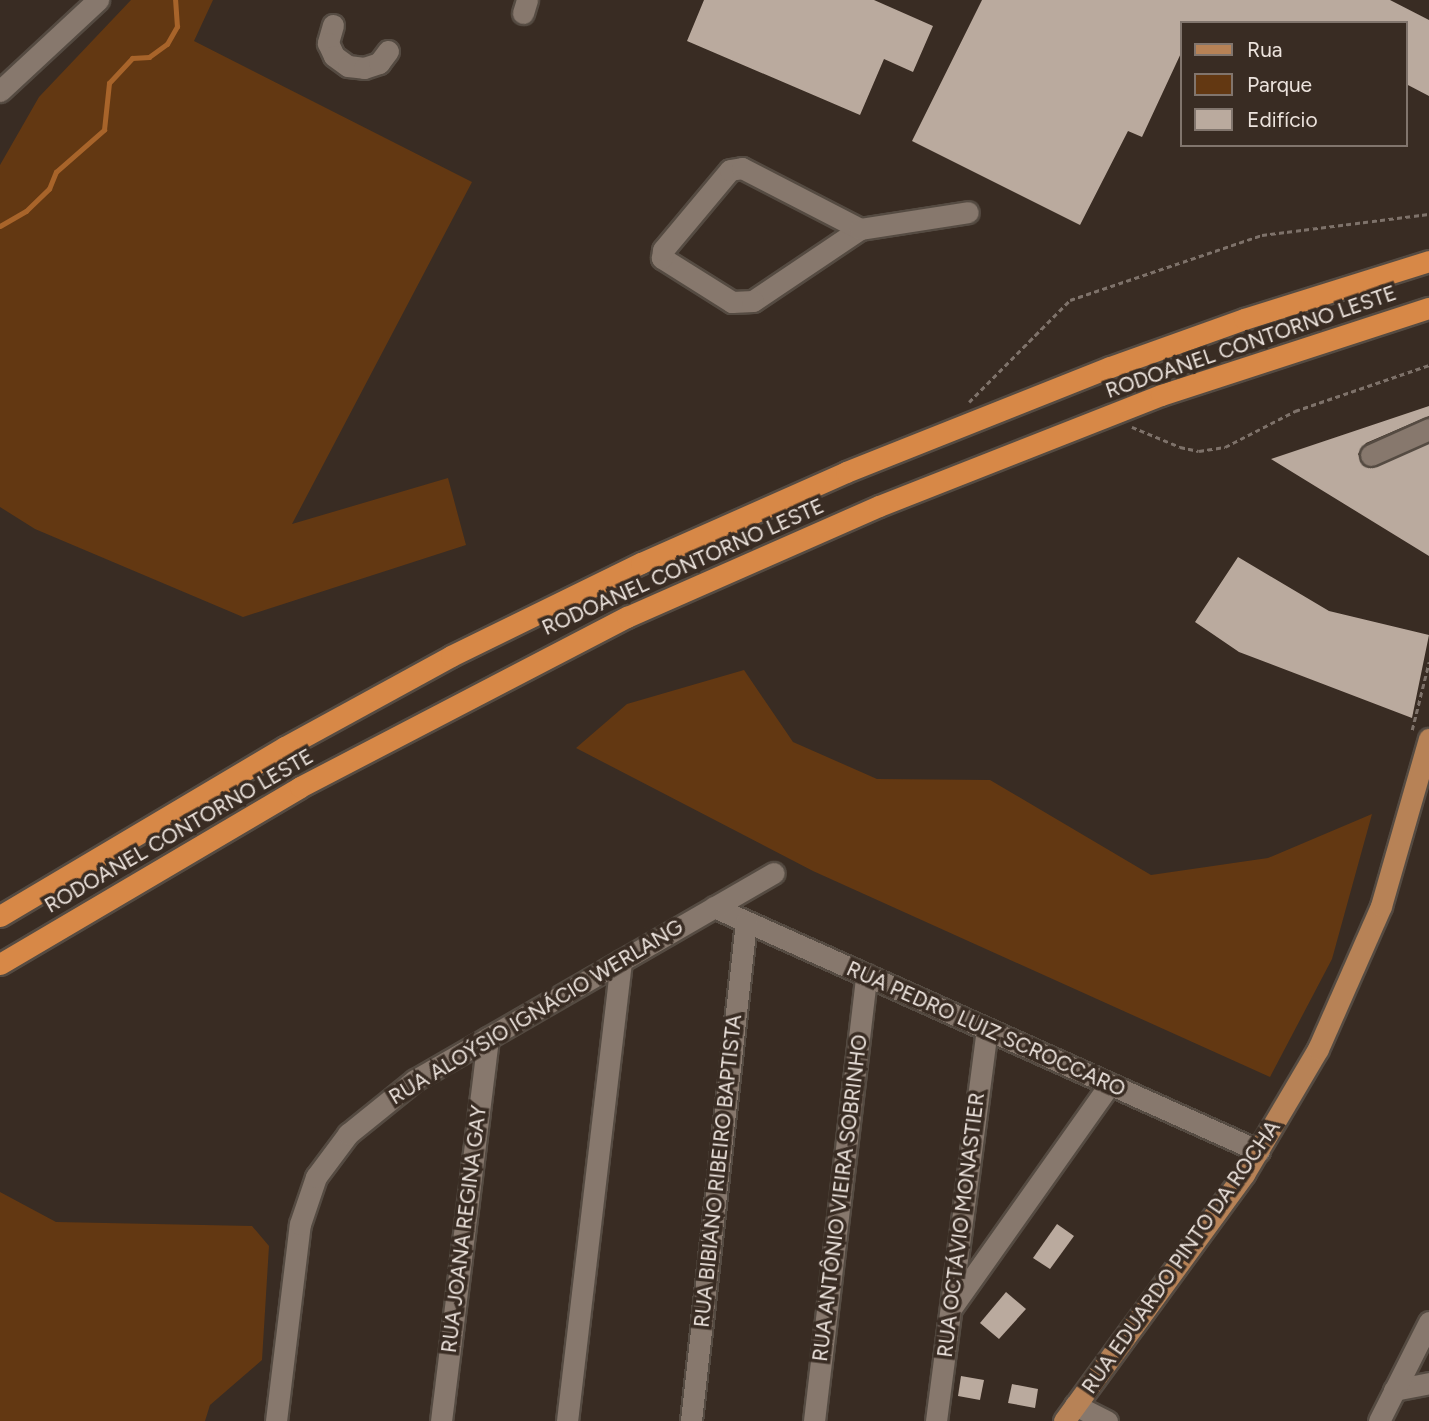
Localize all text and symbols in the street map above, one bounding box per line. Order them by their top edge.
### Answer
legend [1180,21,1408,147]
text: Rua [1247,37,1283,62]
text: Parque [1247,72,1312,97]
text: Edifício [1247,107,1318,132]
street label: RODOANEL CONTORNO LESTE [1102,280,1400,404]
street label: RODOANEL CONTORNO LESTE [538,493,828,641]
street label: RODOANEL CONTORNO LESTE [40,744,318,918]
street label: RUA ALOÝSIO IGNÁCIO WERLANG [384,914,688,1110]
street label: RUA PEDRO LUIZ SCROCCARO [843,956,1129,1102]
street label: RUA BIBIANO RIBEIRO BAPTISTA [689,1013,747,1329]
street label: RUA ANTÔNIO VIEIRA SOBRINHO [807,1033,873,1363]
street label: RUA OCTÁVIO MONASTIER [932,1091,990,1359]
street label: RUA JOANA REGINA GAY [436,1104,492,1354]
street label: RUA EDUARDO PINTO DA ROCHA [1077,1115,1285,1399]

